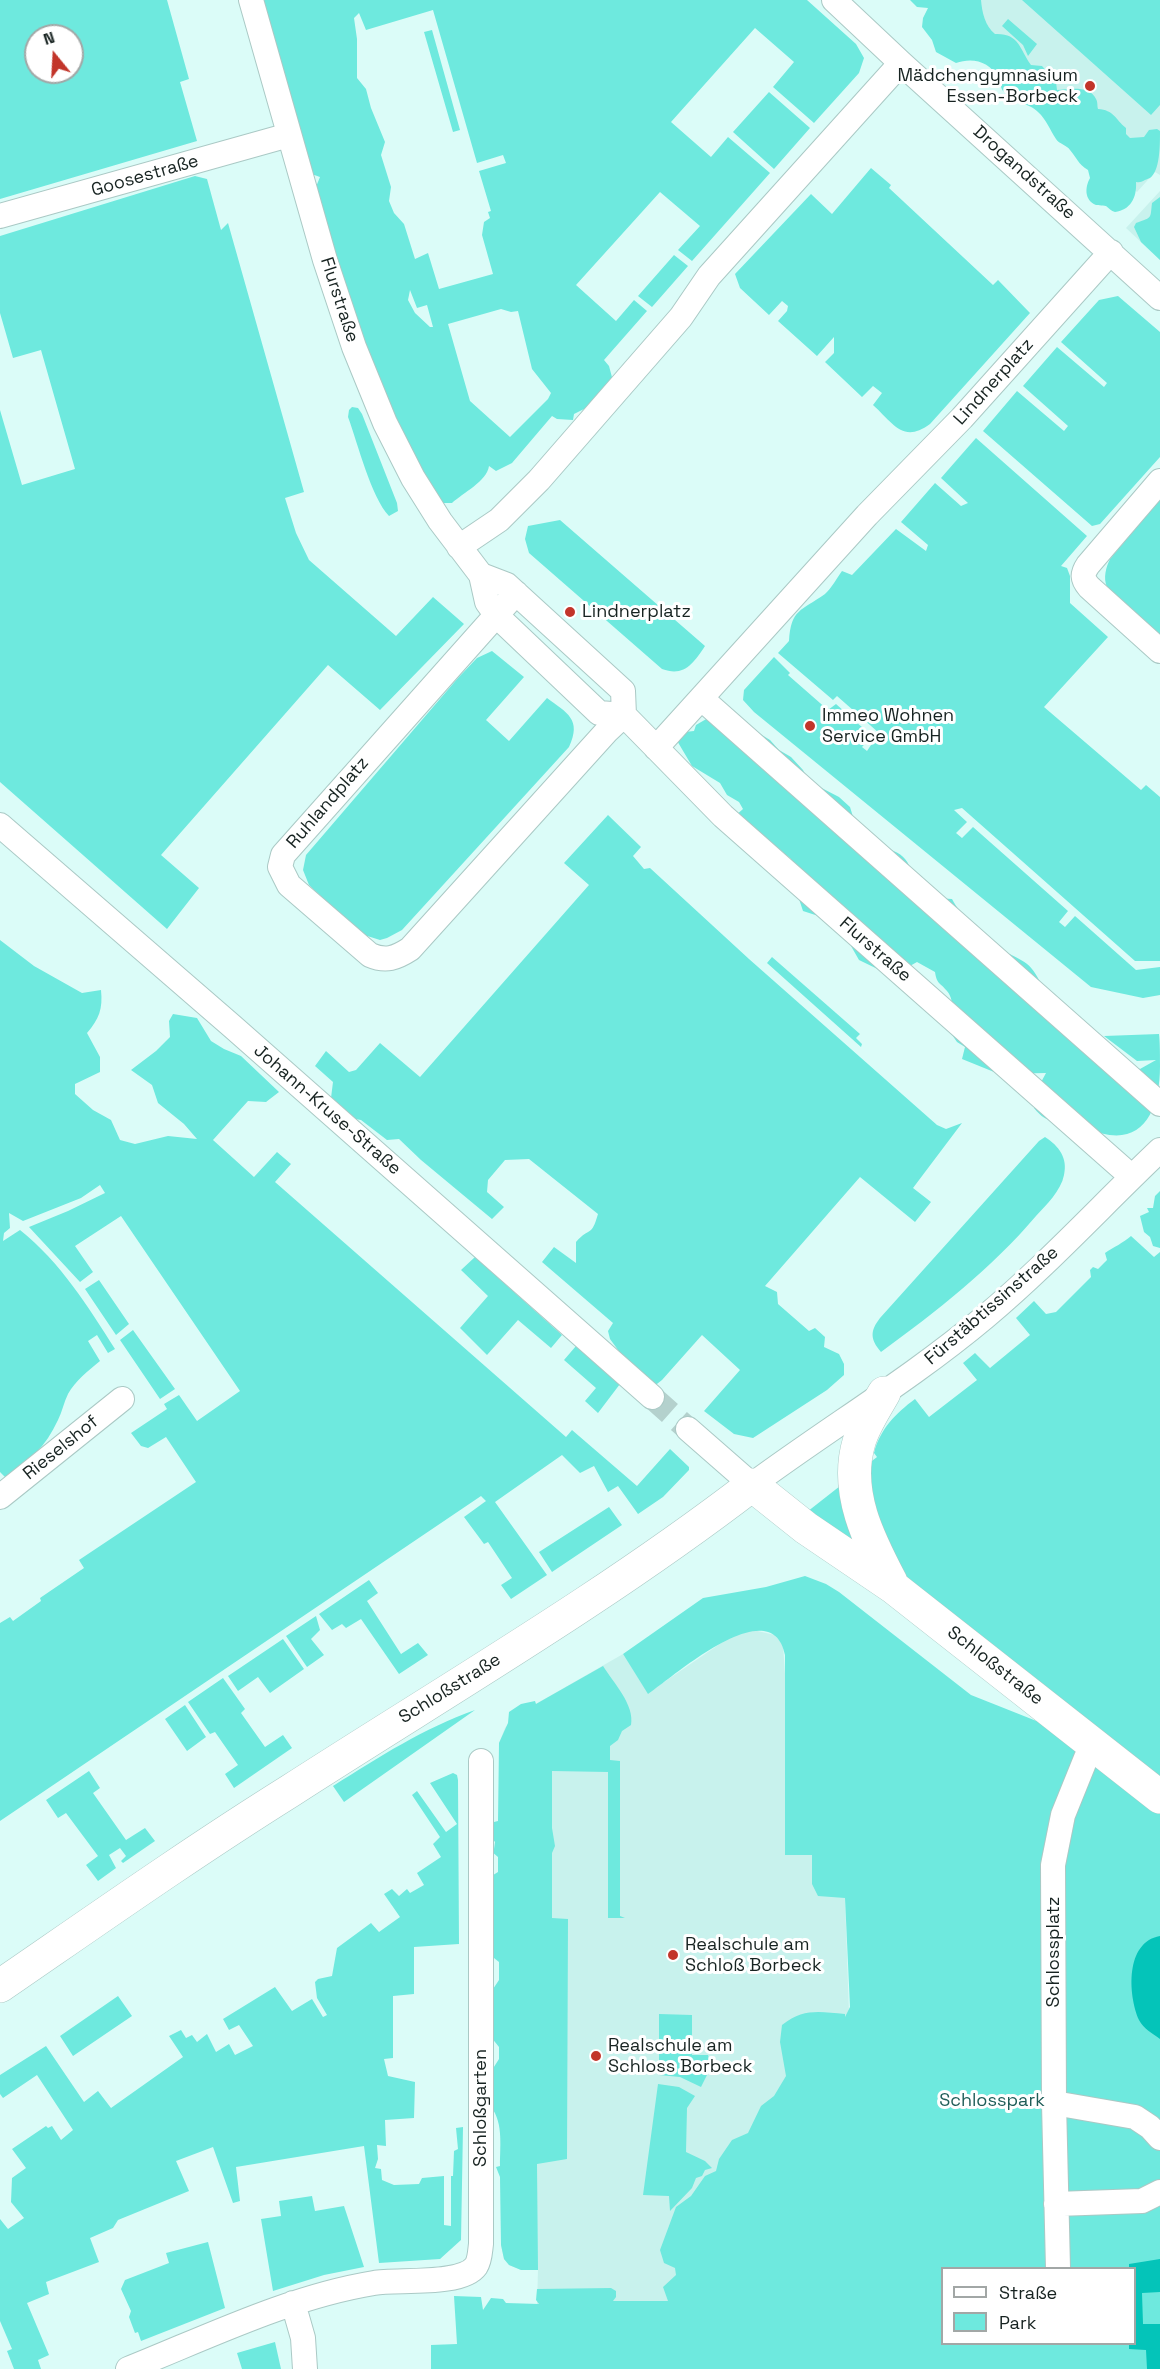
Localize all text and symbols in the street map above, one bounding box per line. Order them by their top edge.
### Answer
north arrow [24,24,84,84]
text: N [41,27,57,50]
place label: Mädchengymnasium Essen-Borbeck [897,65,1078,107]
marker: Mädchengymnasium Essen-Borbeck [1083,79,1097,93]
street label: Drogandstraße [968,121,1080,225]
street label: Goosestraße [89,150,201,202]
street label: Flurstraße [315,255,363,345]
street label: Lindnerplatz [950,334,1038,430]
place label: Lindnerplatz [582,601,691,623]
marker: Lindnerplatz [563,605,577,619]
place label: Immeo Wohnen Service GmbH [822,705,954,748]
marker: Immeo Wohnen Service GmbH [803,719,817,733]
street label: Ruhlandplatz [282,753,374,853]
street label: Flurstraße [835,913,915,987]
street label: Johann-Kruse-Straße [249,1040,405,1180]
street label: Fürstäbtissinstraße [921,1242,1063,1370]
street label: Rieselshof [19,1411,103,1485]
street label: Schloßstraße [943,1622,1047,1710]
street label: Schloßstraße [395,1649,505,1729]
street label: Schlossplatz [1043,1897,1065,2007]
place label: Realschule am Schloß Borbeck [685,1934,822,1976]
marker: Realschule am Schloß Borbeck [666,1948,680,1962]
place label: Realschule am Schloss Borbeck [608,2035,752,2078]
street label: Schloßgarten [470,2049,492,2167]
marker: Realschule am Schloss Borbeck [589,2049,603,2063]
park label: Schlosspark [939,2090,1045,2112]
legend [941,2267,1136,2345]
text: Straße [999,2281,1057,2304]
text: Park [999,2311,1036,2334]

